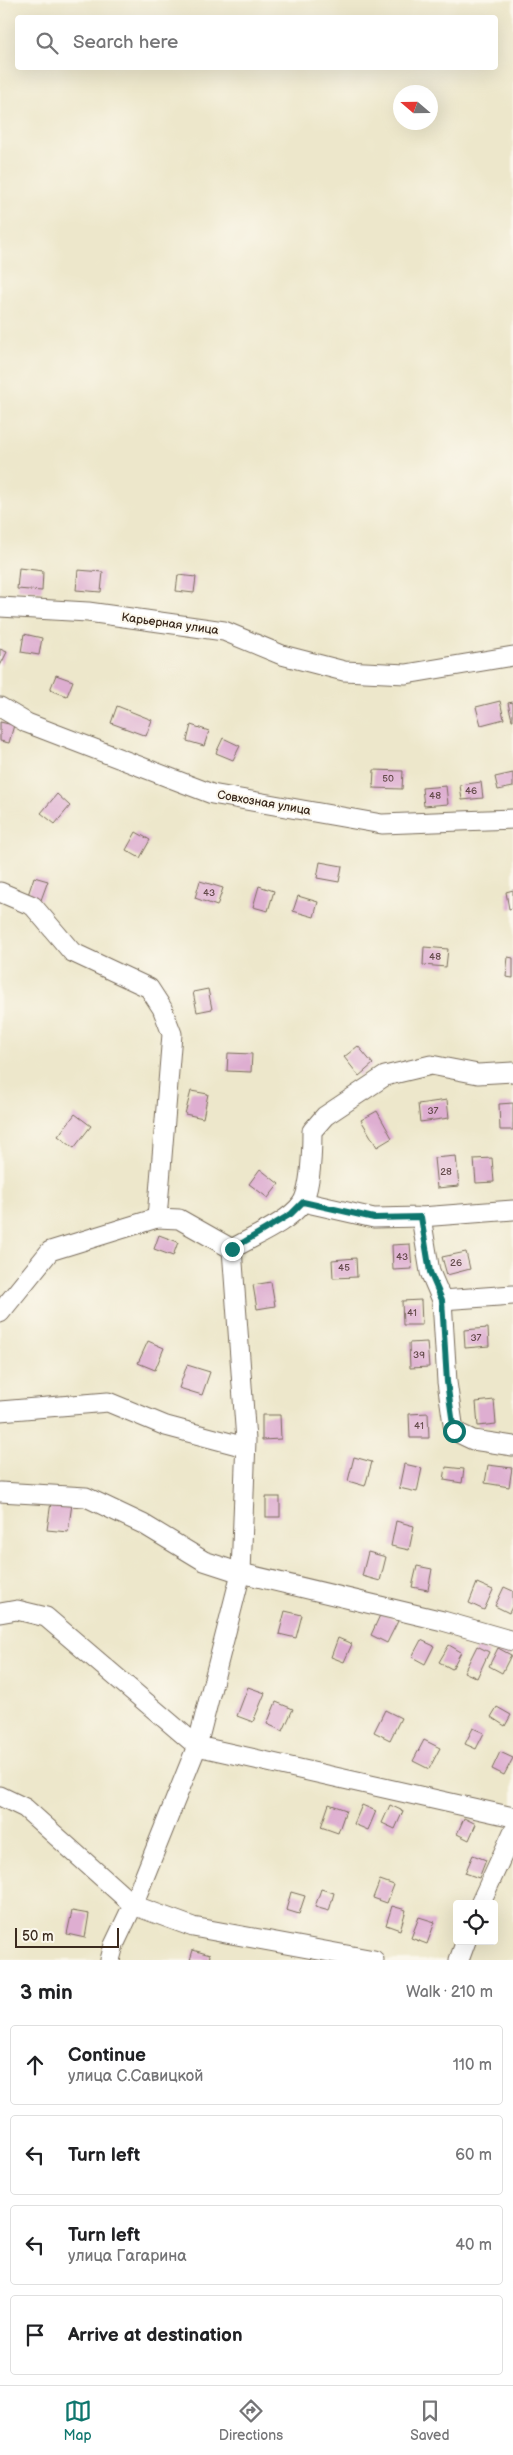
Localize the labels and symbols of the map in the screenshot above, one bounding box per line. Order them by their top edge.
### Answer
north arrow [393,85,438,130]
street label: Карьерная улица [120,610,220,638]
house number: 50 [382,773,394,785]
house number: 46 [465,785,477,797]
street label: Совхозная улица [216,787,312,819]
house number: 48 [429,790,441,802]
house number: 43 [203,887,215,899]
house number: 48 [429,951,441,963]
house number: 37 [427,1105,439,1117]
house number: 28 [440,1166,452,1178]
route end [221,1238,244,1261]
house number: 43 [396,1251,408,1263]
house number: 26 [450,1257,462,1269]
house number: 45 [338,1262,350,1274]
house number: 41 [407,1307,417,1319]
house number: 37 [470,1332,482,1344]
house number: 39 [413,1349,425,1361]
house number: 41 [414,1420,424,1432]
route start [443,1420,466,1443]
scale bar [15,1925,119,1948]

